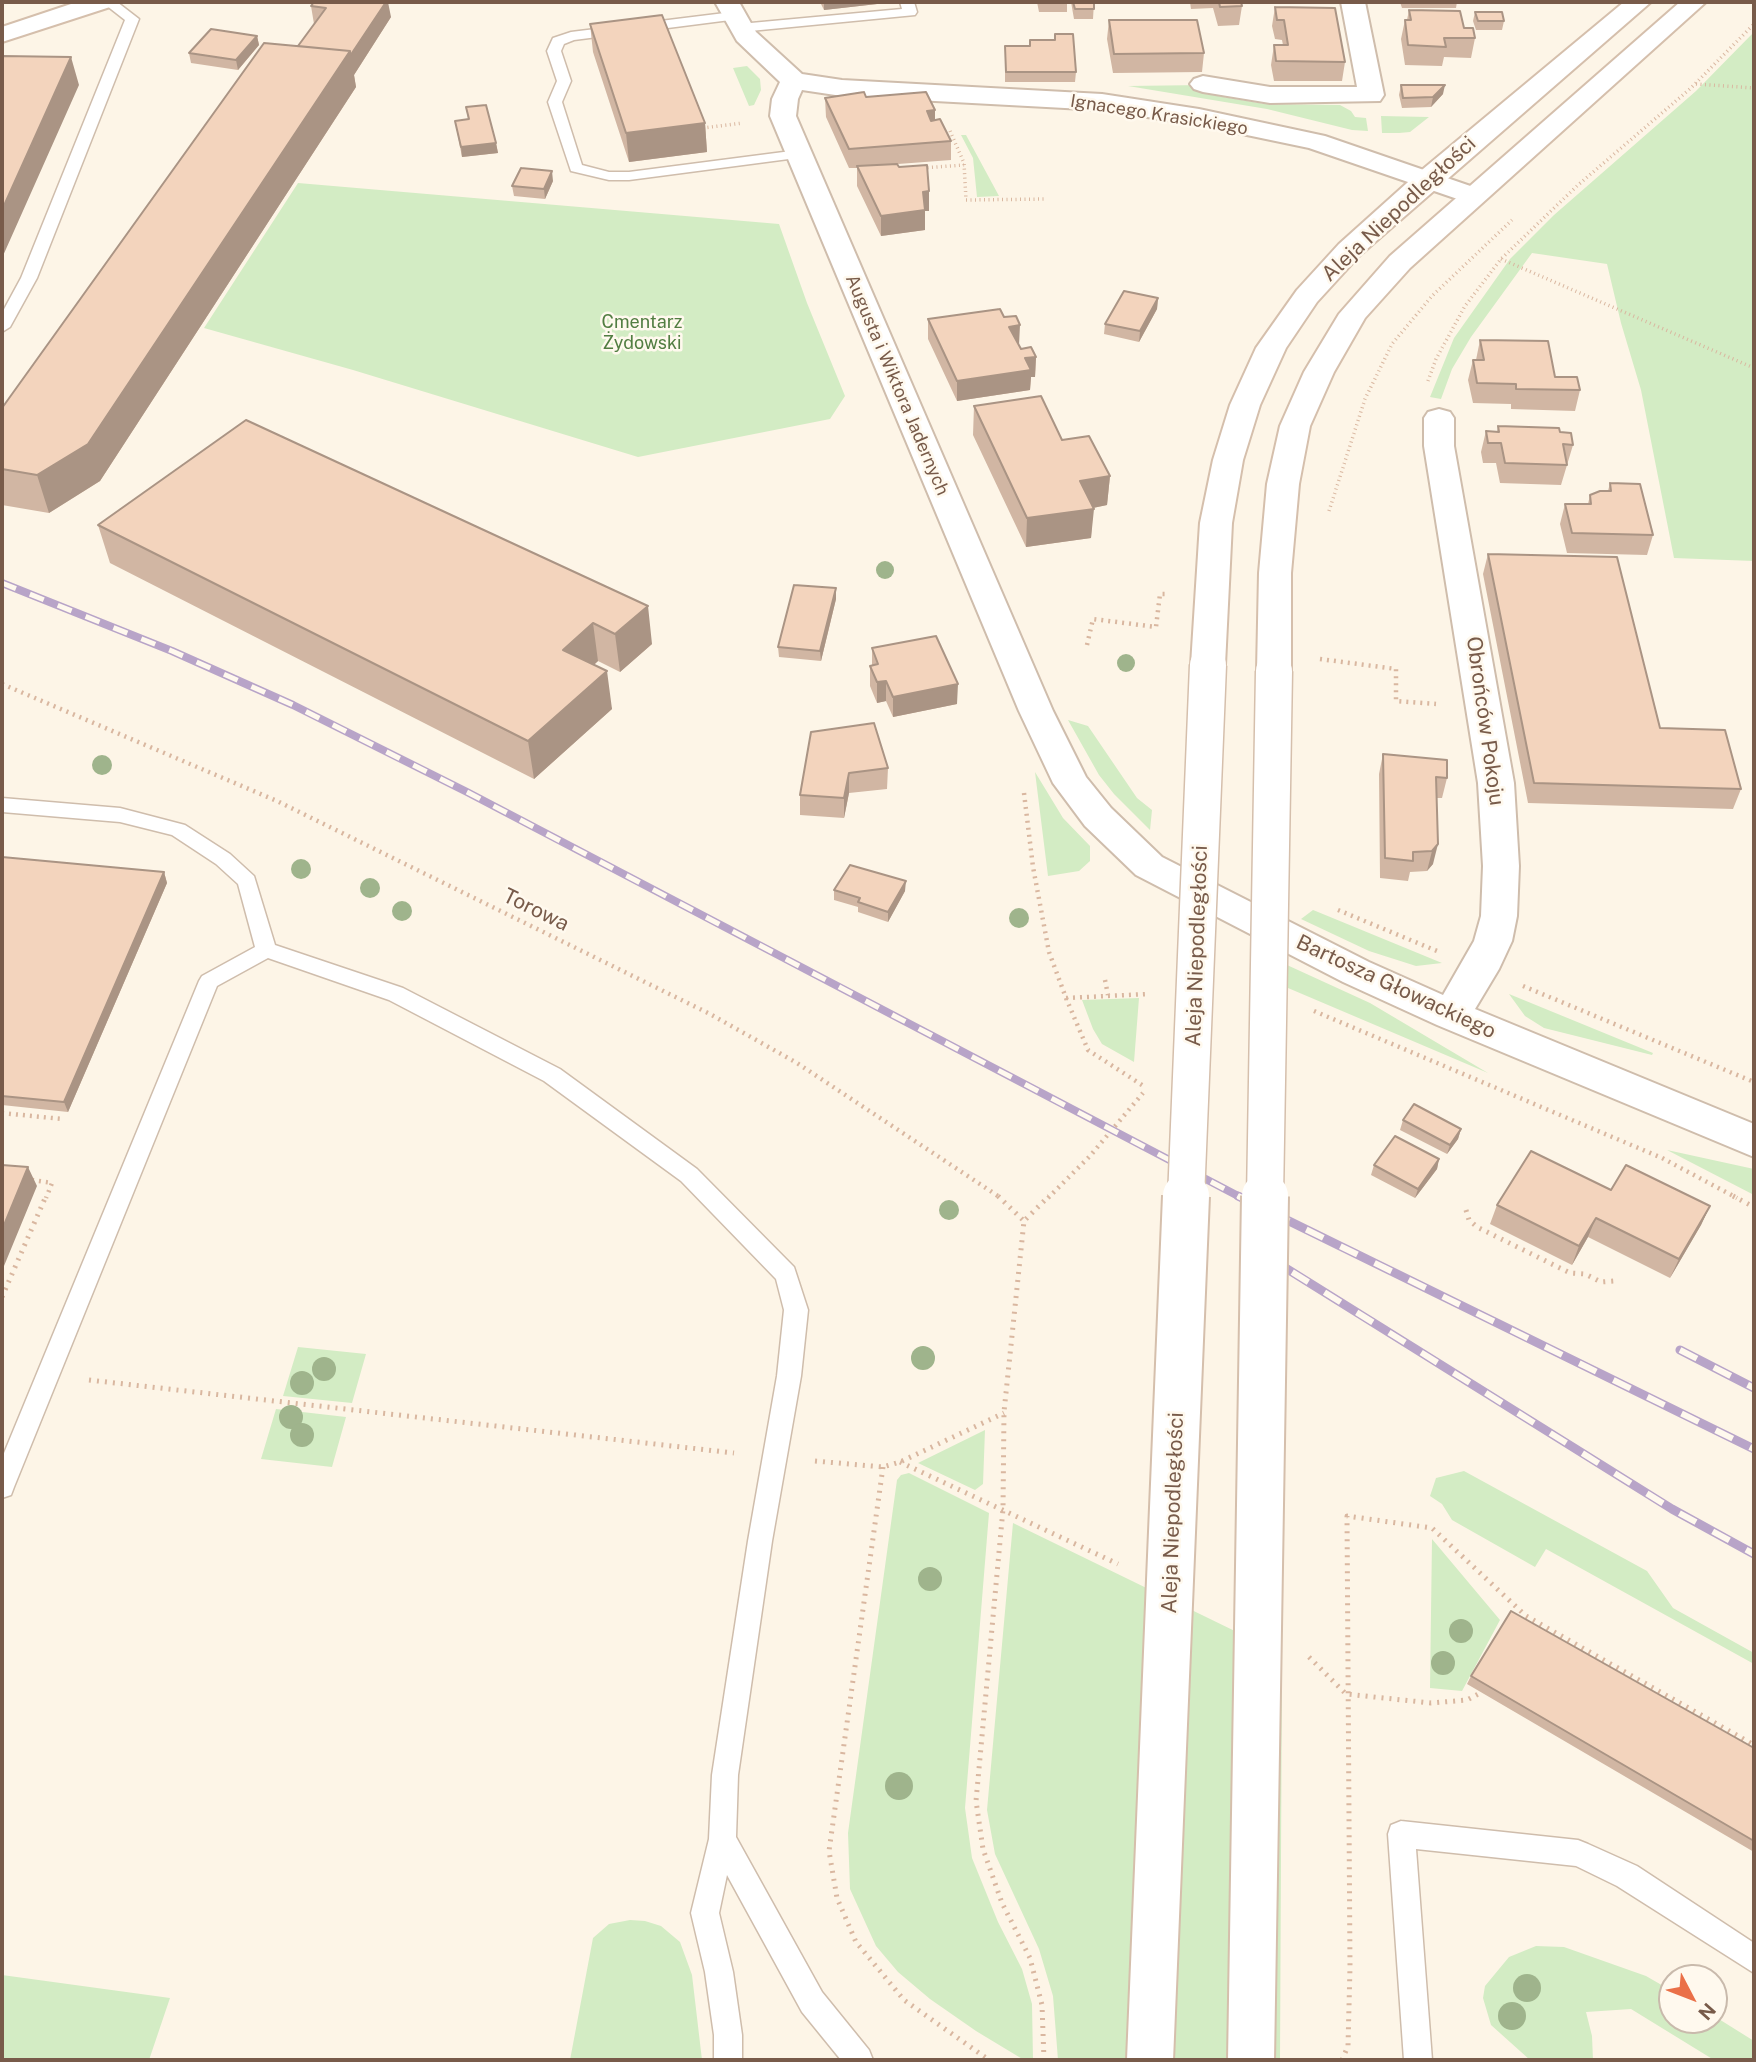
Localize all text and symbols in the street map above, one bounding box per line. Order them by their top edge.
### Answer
street label: Ignacego Krasickiego [1069,90,1249,140]
street label: Aleja Niepodległości [1317,131,1481,287]
street label: Augusta i Wiktora Jadernych [841,271,953,499]
park label: Cmentarz Żydowski [602,311,682,354]
street label: Obrońców Pokoju [1461,635,1509,807]
street label: Aleja Niepodległości [1181,845,1213,1047]
street label: Torowa [499,883,573,937]
street label: Bartosza Głowackiego [1292,930,1500,1044]
street label: Aleja Niepodległości [1157,1412,1189,1614]
north arrow [1658,1964,1728,2034]
text: N [1694,1999,1720,2025]

